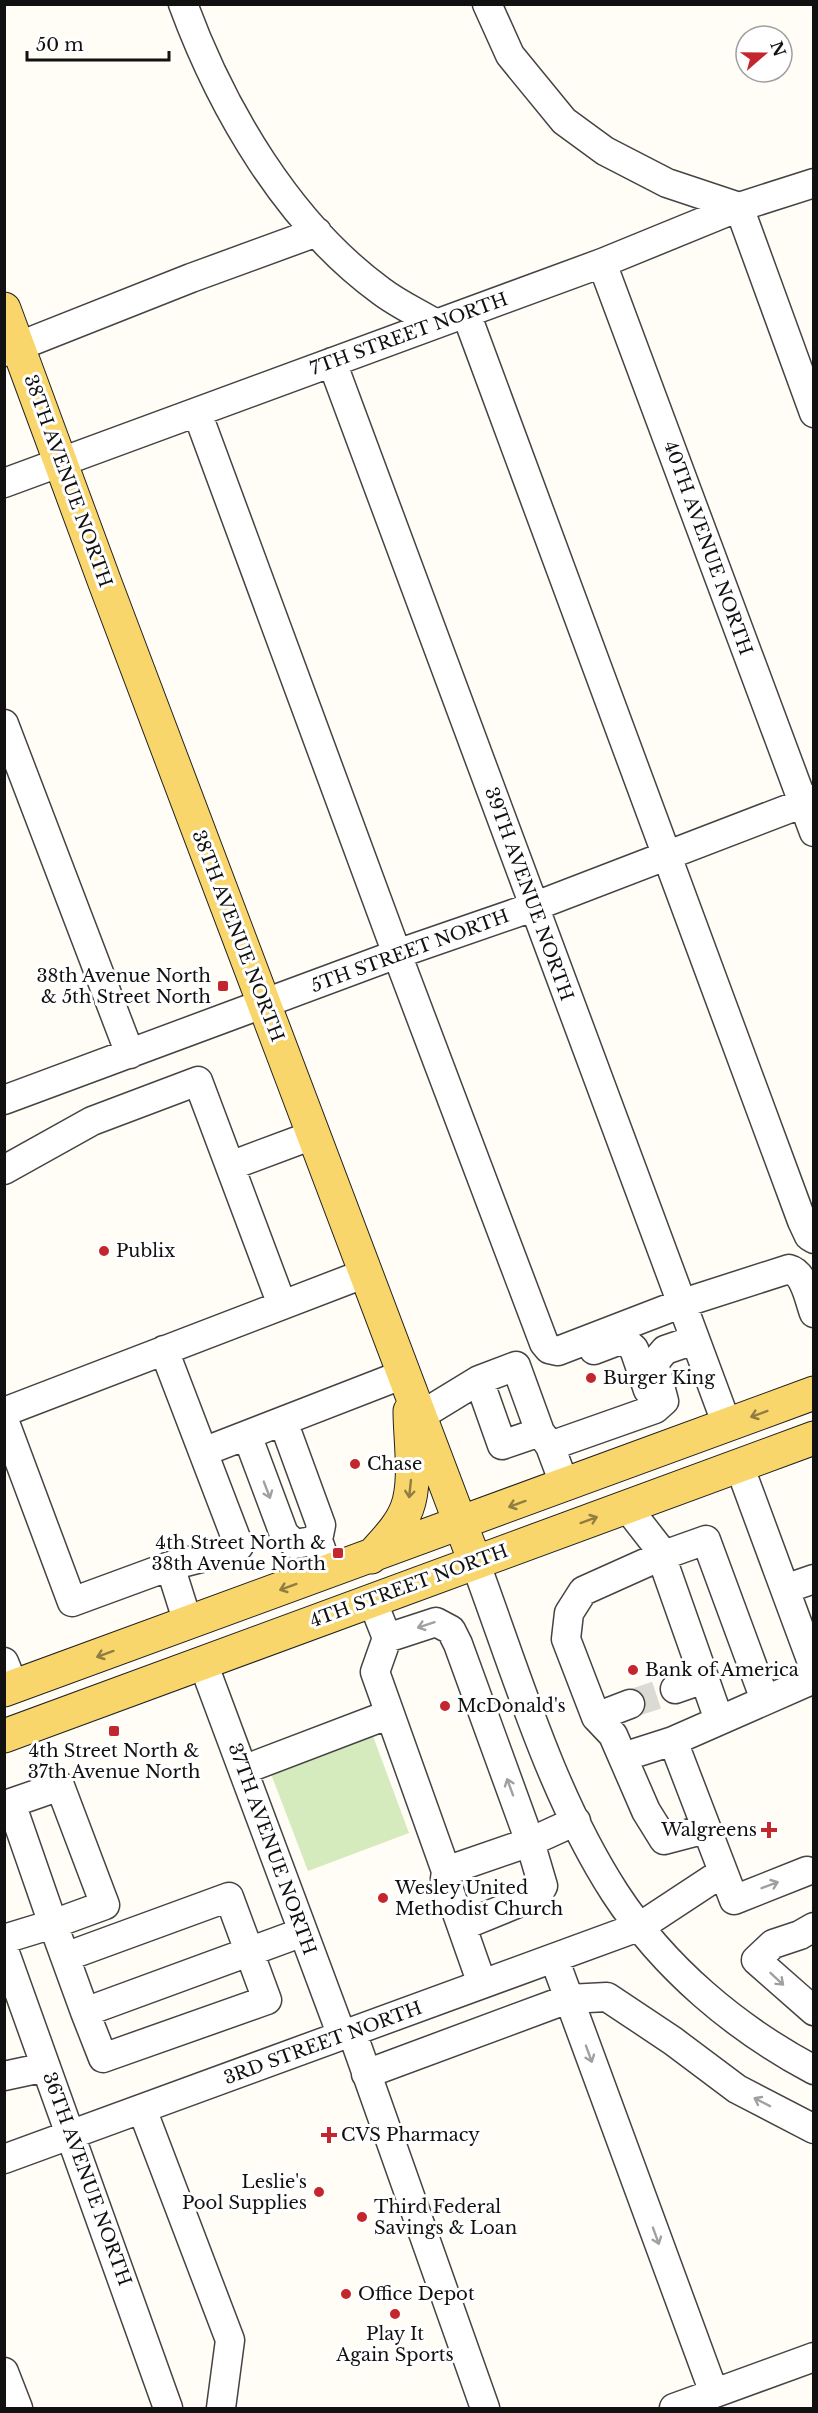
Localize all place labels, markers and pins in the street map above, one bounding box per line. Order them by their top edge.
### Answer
place label: 38th Avenue North & 5th Street North [36,965,211,1008]
marker: 38th Avenue North & 5th Street North [216,979,230,993]
place label: Publix [116,1240,175,1262]
marker: Publix [97,1244,111,1258]
place label: Burger King [603,1367,715,1389]
marker: Burger King [584,1371,598,1385]
place label: Chase [367,1453,422,1475]
marker: Chase [348,1457,362,1471]
place label: 4th Street North & 38th Avenue North [151,1532,326,1575]
marker: 4th Street North & 38th Avenue North [331,1546,345,1560]
place label: Bank of America [645,1659,799,1681]
marker: Bank of America [626,1663,640,1677]
place label: McDonald's [457,1695,566,1717]
marker: McDonald's [438,1699,452,1713]
marker: 4th Street North & 37th Avenue North [107,1724,121,1738]
place label: 4th Street North & 37th Avenue North [28,1740,200,1783]
place label: Walgreens [660,1819,757,1841]
marker: Walgreens [762,1823,776,1837]
place label: Wesley United Methodist Church [394,1877,563,1920]
marker: Wesley United Methodist Church [376,1891,390,1905]
place label: CVS Pharmacy [341,2124,480,2146]
marker: CVS Pharmacy [322,2128,336,2142]
place label: Leslie's Pool Supplies [182,2171,307,2214]
marker: Leslie's Pool Supplies [312,2185,326,2199]
place label: Third Federal Savings & Loan [374,2196,517,2239]
marker: Third Federal Savings & Loan [355,2210,369,2224]
place label: Office Depot [358,2283,475,2305]
marker: Office Depot [339,2287,353,2301]
marker: Play It Again Sports [388,2307,402,2321]
place label: Play It Again Sports [335,2323,454,2366]

